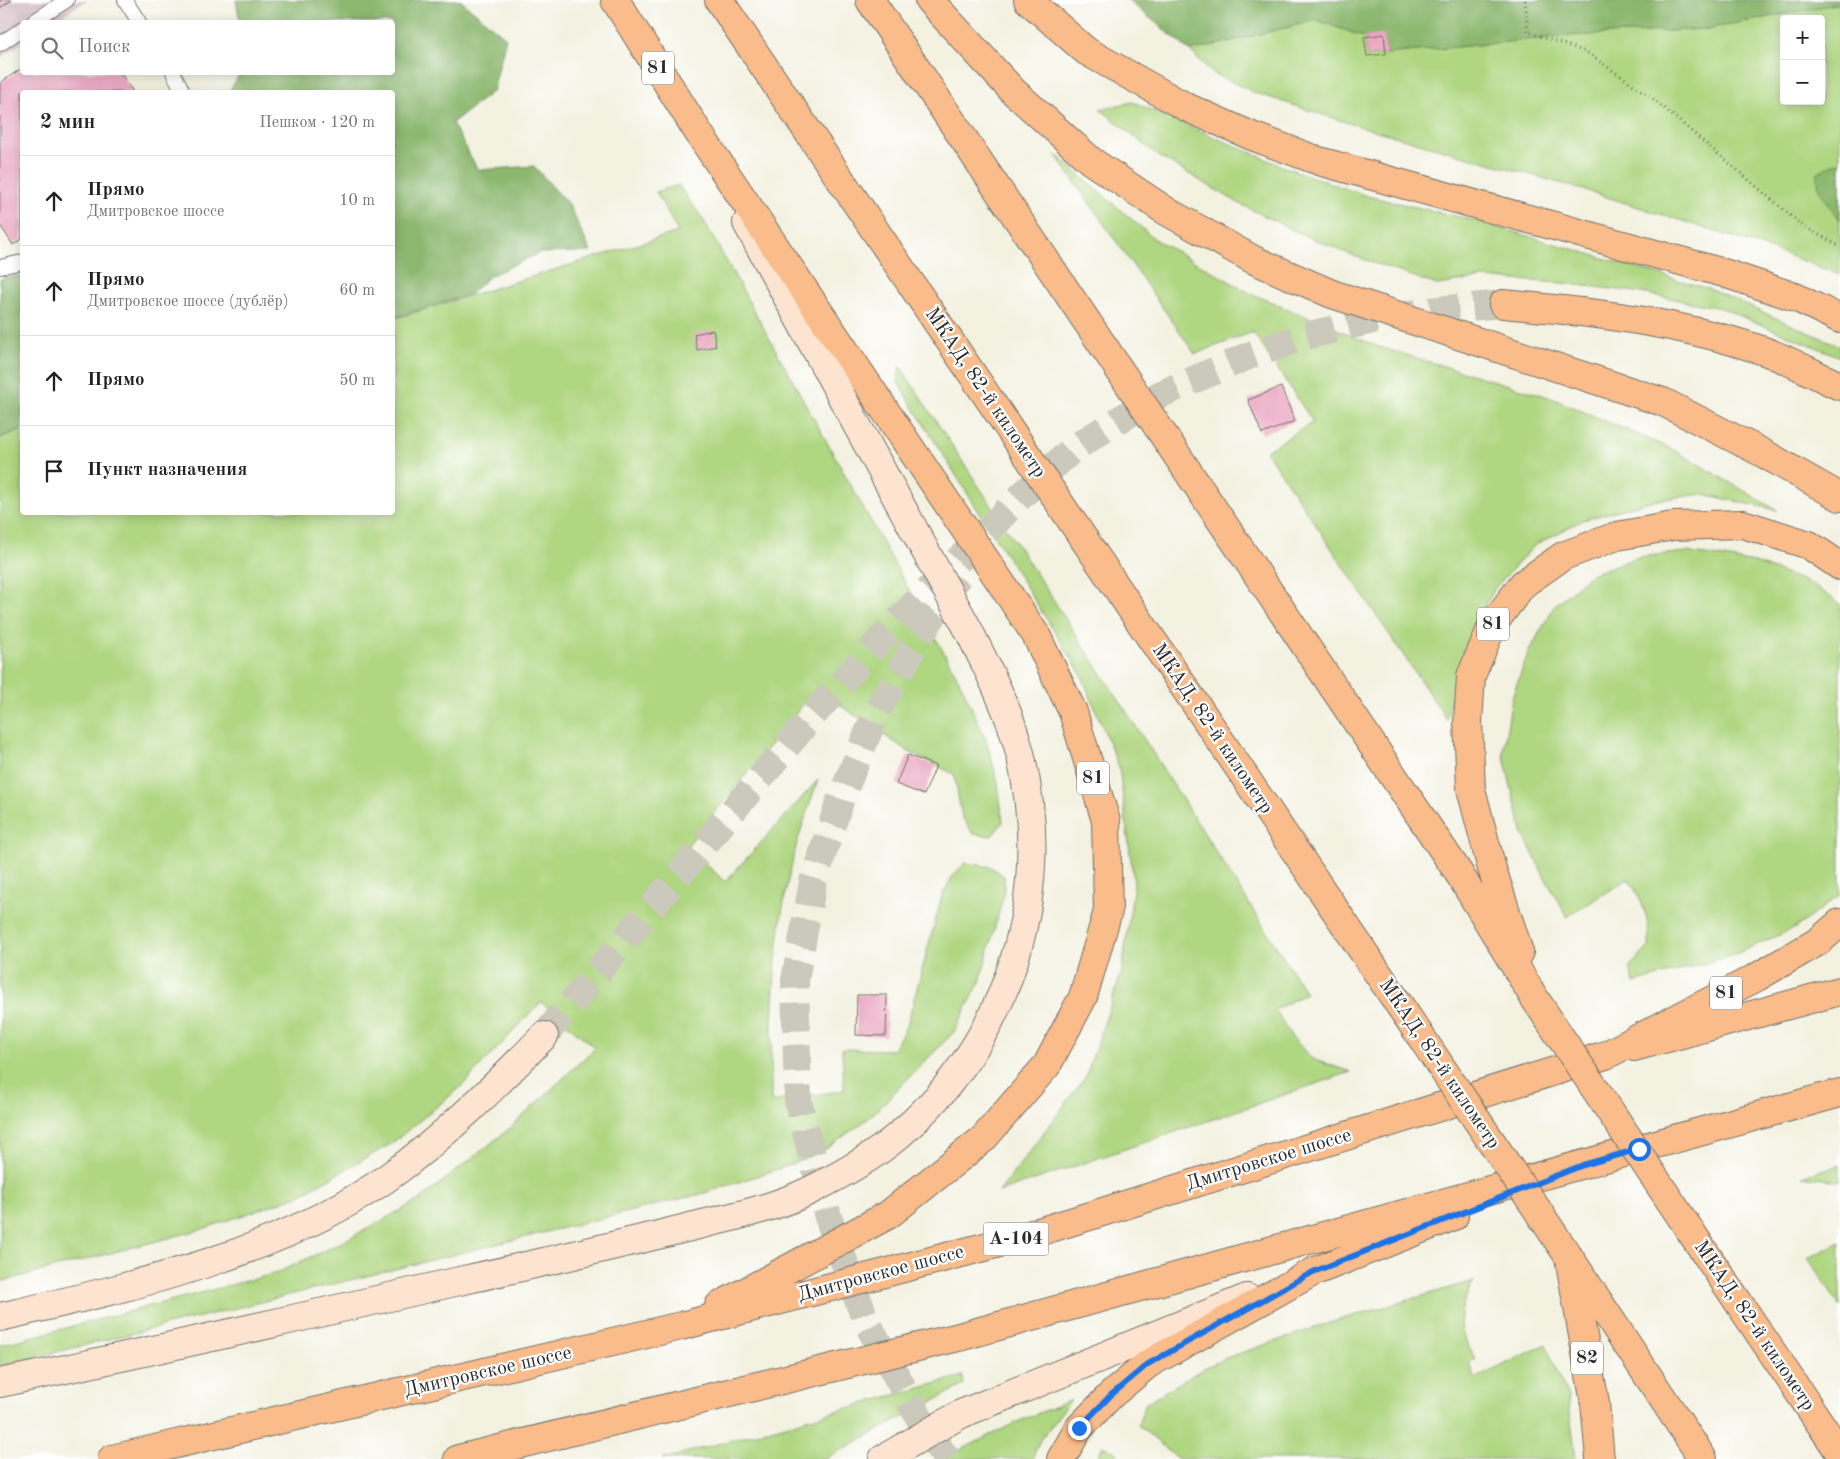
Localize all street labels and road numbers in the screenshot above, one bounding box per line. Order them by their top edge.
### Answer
road number: 81 [642,52,674,84]
street label: МКАД, 82-й километр [921,304,1049,482]
road number: 81 [1477,608,1509,640]
street label: МКАД, 82-й километр [1148,640,1276,818]
road number: 81 [1077,761,1109,794]
street label: МКАД, 82-й километр [1375,975,1503,1153]
road number: 81 [1710,976,1742,1010]
street label: Дмитровское шоссе [1184,1125,1354,1195]
road number: А-104 [984,1222,1048,1256]
street label: МКАД, 82-й километр [1690,1237,1818,1415]
street label: Дмитровское шоссе [795,1242,967,1306]
road number: 82 [1571,1342,1603,1375]
street label: Дмитровское шоссе [402,1343,574,1401]

